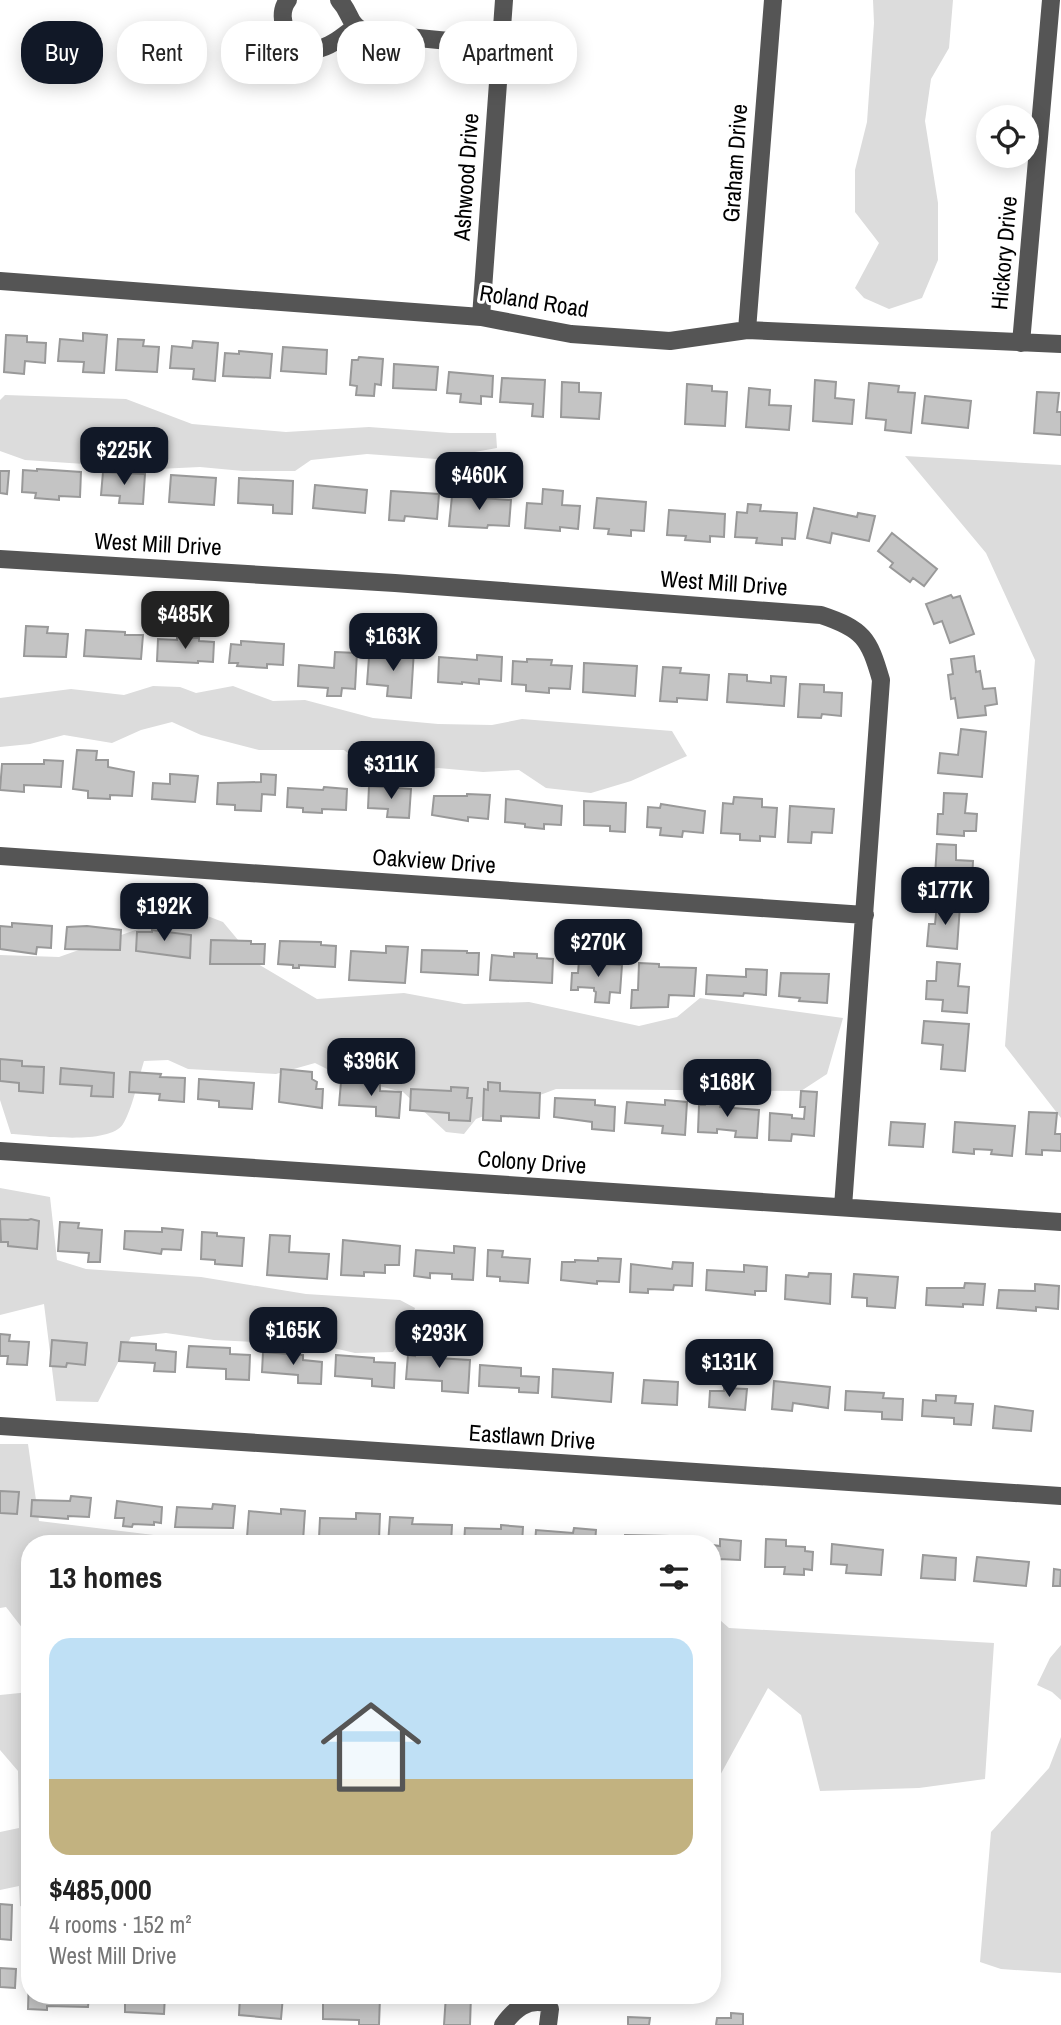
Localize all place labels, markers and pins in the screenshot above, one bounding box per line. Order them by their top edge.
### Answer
pin: $225K [75,428,173,487]
pin: $460K [430,452,528,512]
pin: $485K [136,592,234,651]
pin: $163K [344,614,442,673]
pin: $311K [342,742,440,801]
pin: $177K [896,867,994,927]
pin: $192K [115,884,213,943]
pin: $270K [549,920,647,979]
pin: $396K [322,1038,420,1098]
pin: $168K [678,1060,776,1119]
pin: $165K [244,1308,342,1367]
pin: $293K [390,1310,488,1370]
pin: $131K [680,1340,778,1399]

